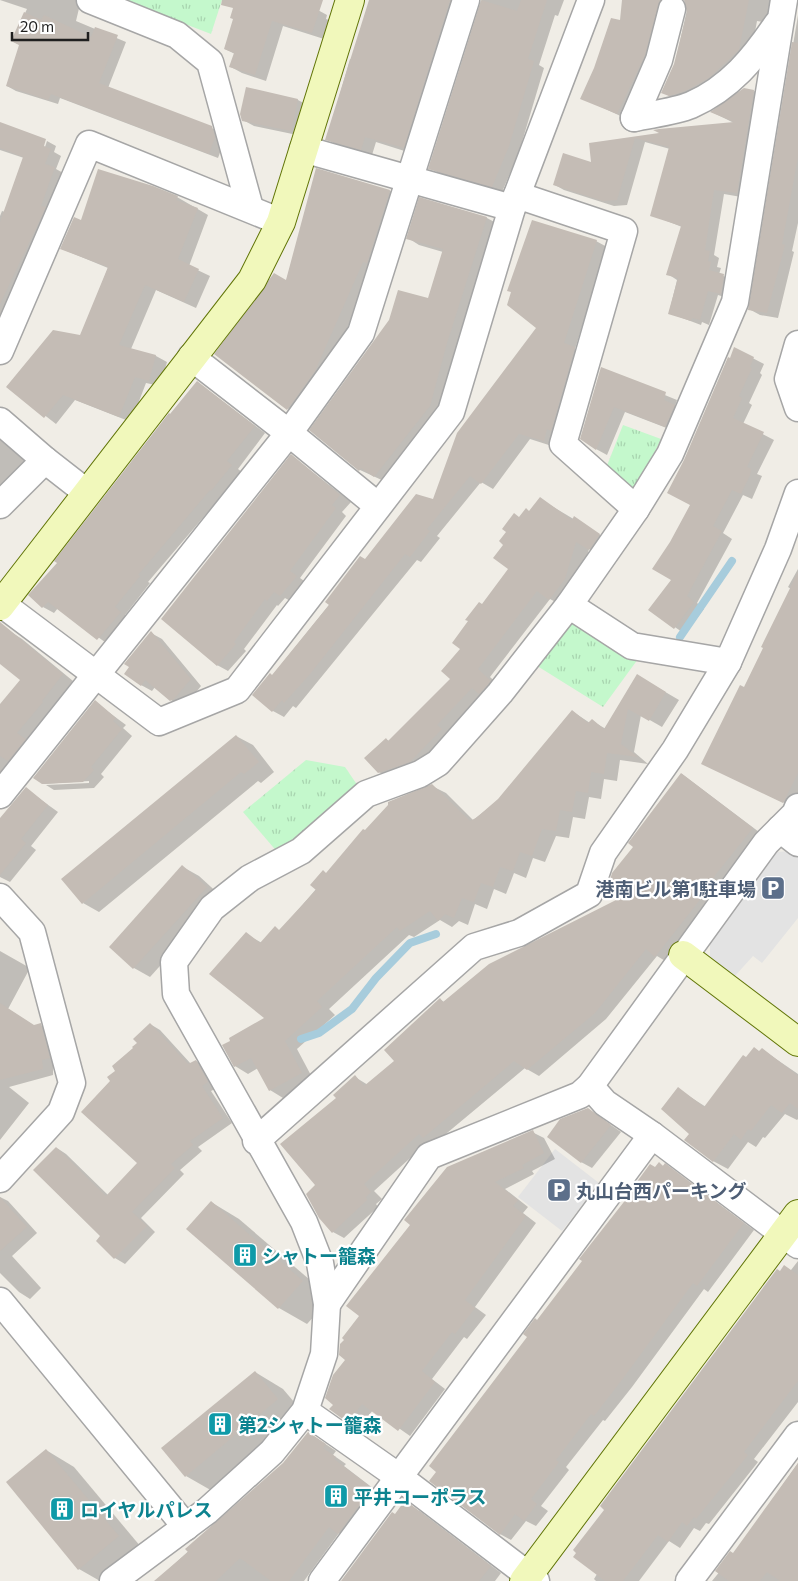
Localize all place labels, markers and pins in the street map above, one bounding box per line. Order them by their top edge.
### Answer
parking icon: 港南ビル第1駐車場 [760,875,786,901]
place label: 港南ビル第1駐車場 [595,877,756,900]
parking icon: 丸山台西パーキング [546,1177,572,1203]
place label: 丸山台西パーキング [576,1179,746,1202]
building icon: シャトー籠森 [232,1242,258,1268]
place label: シャトー籠森 [262,1244,376,1267]
building icon: 第2シャトー籠森 [207,1411,233,1437]
place label: 第2シャトー籠森 [238,1413,382,1436]
building icon: 平井コーポラス [323,1483,349,1509]
place label: 平井コーポラス [354,1485,487,1508]
building icon: ロイヤルパレス [49,1496,75,1522]
place label: ロイヤルパレス [80,1498,212,1521]

